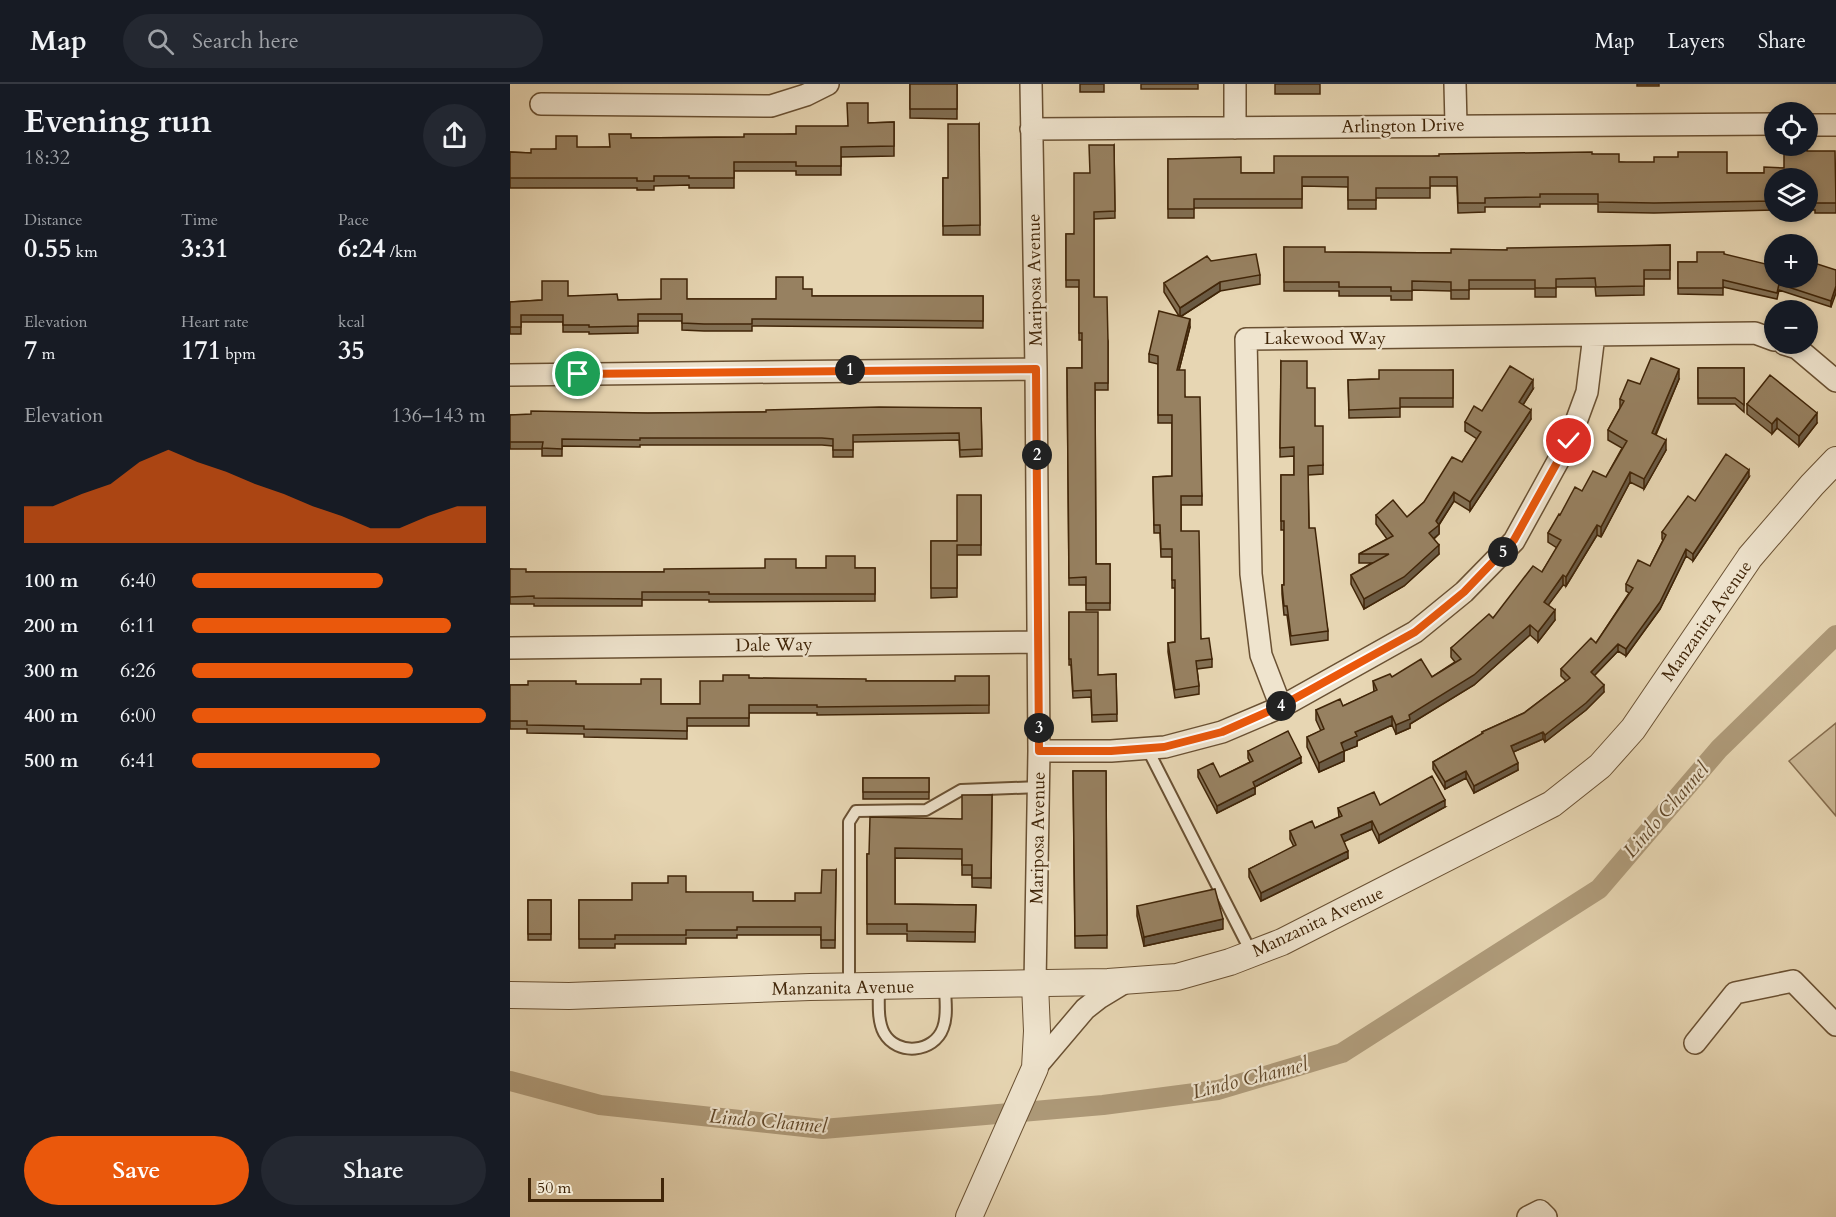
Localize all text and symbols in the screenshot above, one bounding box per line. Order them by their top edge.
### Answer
search box [123,14,543,68]
text: Map [30,22,87,60]
icon: search [144,25,177,58]
text: Search here [192,26,299,56]
text: Map [1595,27,1635,56]
text: Layers [1668,27,1725,56]
text: Share [1758,27,1806,56]
text: Evening run [24,99,212,144]
map controls [1764,102,1818,354]
button: locate [1764,102,1818,156]
button: share [423,104,486,167]
street label: Arlington Drive [1341,112,1465,140]
text: 18:32 [24,144,70,171]
button: layers [1764,168,1818,222]
text: Distance [24,209,82,231]
text: Time [181,209,218,231]
text: Pace [338,209,369,231]
street label: Mariposa Avenue [1021,213,1049,347]
text: 0.55 [24,231,72,266]
text: 3:31 [181,231,229,266]
text: 6:24 [338,231,386,266]
button: + [1764,234,1818,288]
text: km [72,241,98,263]
text: /km [386,241,417,263]
button: − [1764,300,1818,354]
text: Elevation [24,311,88,333]
text: Heart rate [181,311,249,333]
text: kcal [338,311,365,333]
street label: Lakewood Way [1264,326,1386,351]
text: 7 [24,333,37,368]
text: 171 [181,333,221,368]
text: 35 [338,333,365,368]
text: m [37,343,55,365]
text: bpm [221,343,256,365]
pin [552,348,603,399]
pin: 1 [835,355,865,385]
icon: arrive [561,357,594,390]
text: 1 [846,359,854,381]
text: Elevation [24,402,103,429]
text: 136–143 m [391,402,486,429]
pin [1543,415,1594,466]
icon: check [1552,424,1585,457]
pin: 2 [1022,440,1052,470]
text: 2 [1033,444,1041,466]
pin: 5 [1488,537,1518,567]
text: 5 [1499,541,1507,563]
street label: Manzanita Avenue [1656,555,1758,687]
text: 100 m [24,567,79,594]
text: 6:40 [120,567,156,594]
text: 200 m [24,612,79,639]
text: 6:11 [120,612,156,639]
street label: Dale Way [735,632,813,658]
text: 300 m [24,657,79,684]
text: 6:26 [120,657,156,684]
pin: 4 [1266,691,1296,721]
text: 4 [1277,695,1285,717]
text: 400 m [24,702,79,729]
text: 6:00 [120,702,156,729]
pin: 3 [1024,713,1054,743]
text: 3 [1035,717,1043,739]
text: 500 m [24,747,79,774]
text: 6:41 [120,747,156,774]
water label: Lindo Channel [1617,756,1715,864]
street label: Mariposa Avenue [1024,771,1052,905]
street label: Manzanita Avenue [1248,881,1388,963]
street label: Manzanita Avenue [771,974,915,1002]
water label: Lindo Channel [1189,1050,1311,1105]
water label: Lindo Channel [708,1102,829,1140]
button: Save [24,1136,249,1205]
button: Share [261,1136,486,1205]
scale bar [528,1175,664,1202]
text: 50 m [537,1177,571,1199]

